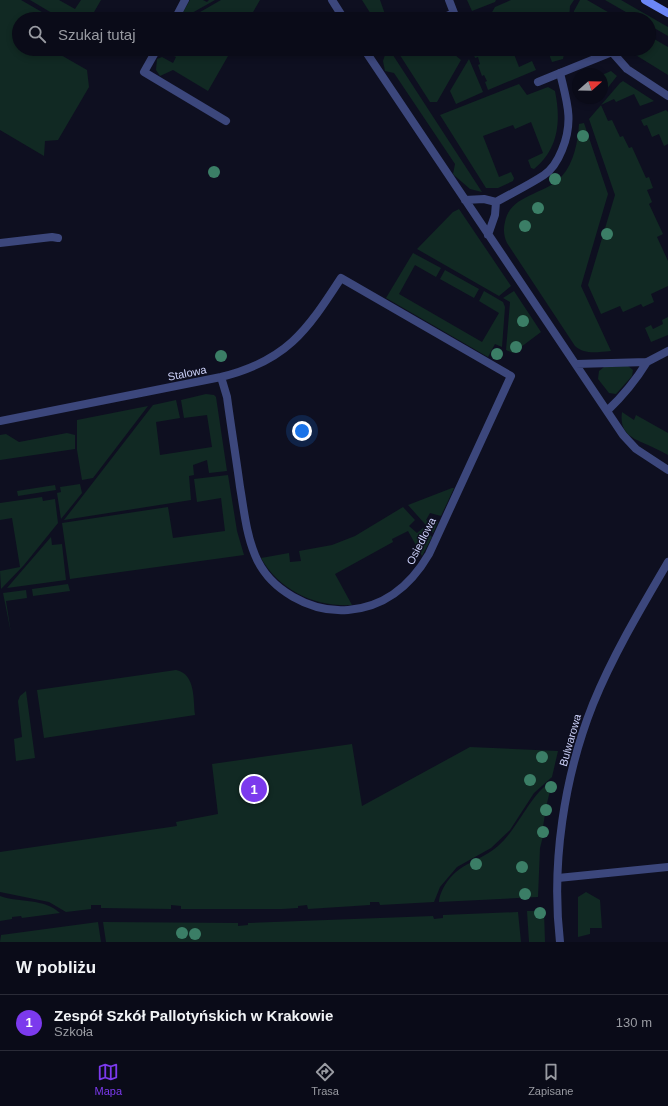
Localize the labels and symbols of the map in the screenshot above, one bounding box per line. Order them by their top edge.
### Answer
north arrow [572,68,608,104]
street label: Stalowa [167,363,208,383]
your location [292,421,312,441]
street label: Osiedlowa [404,515,438,567]
street label: Bulwarowa [557,712,583,768]
pin: 1 [241,774,267,804]

